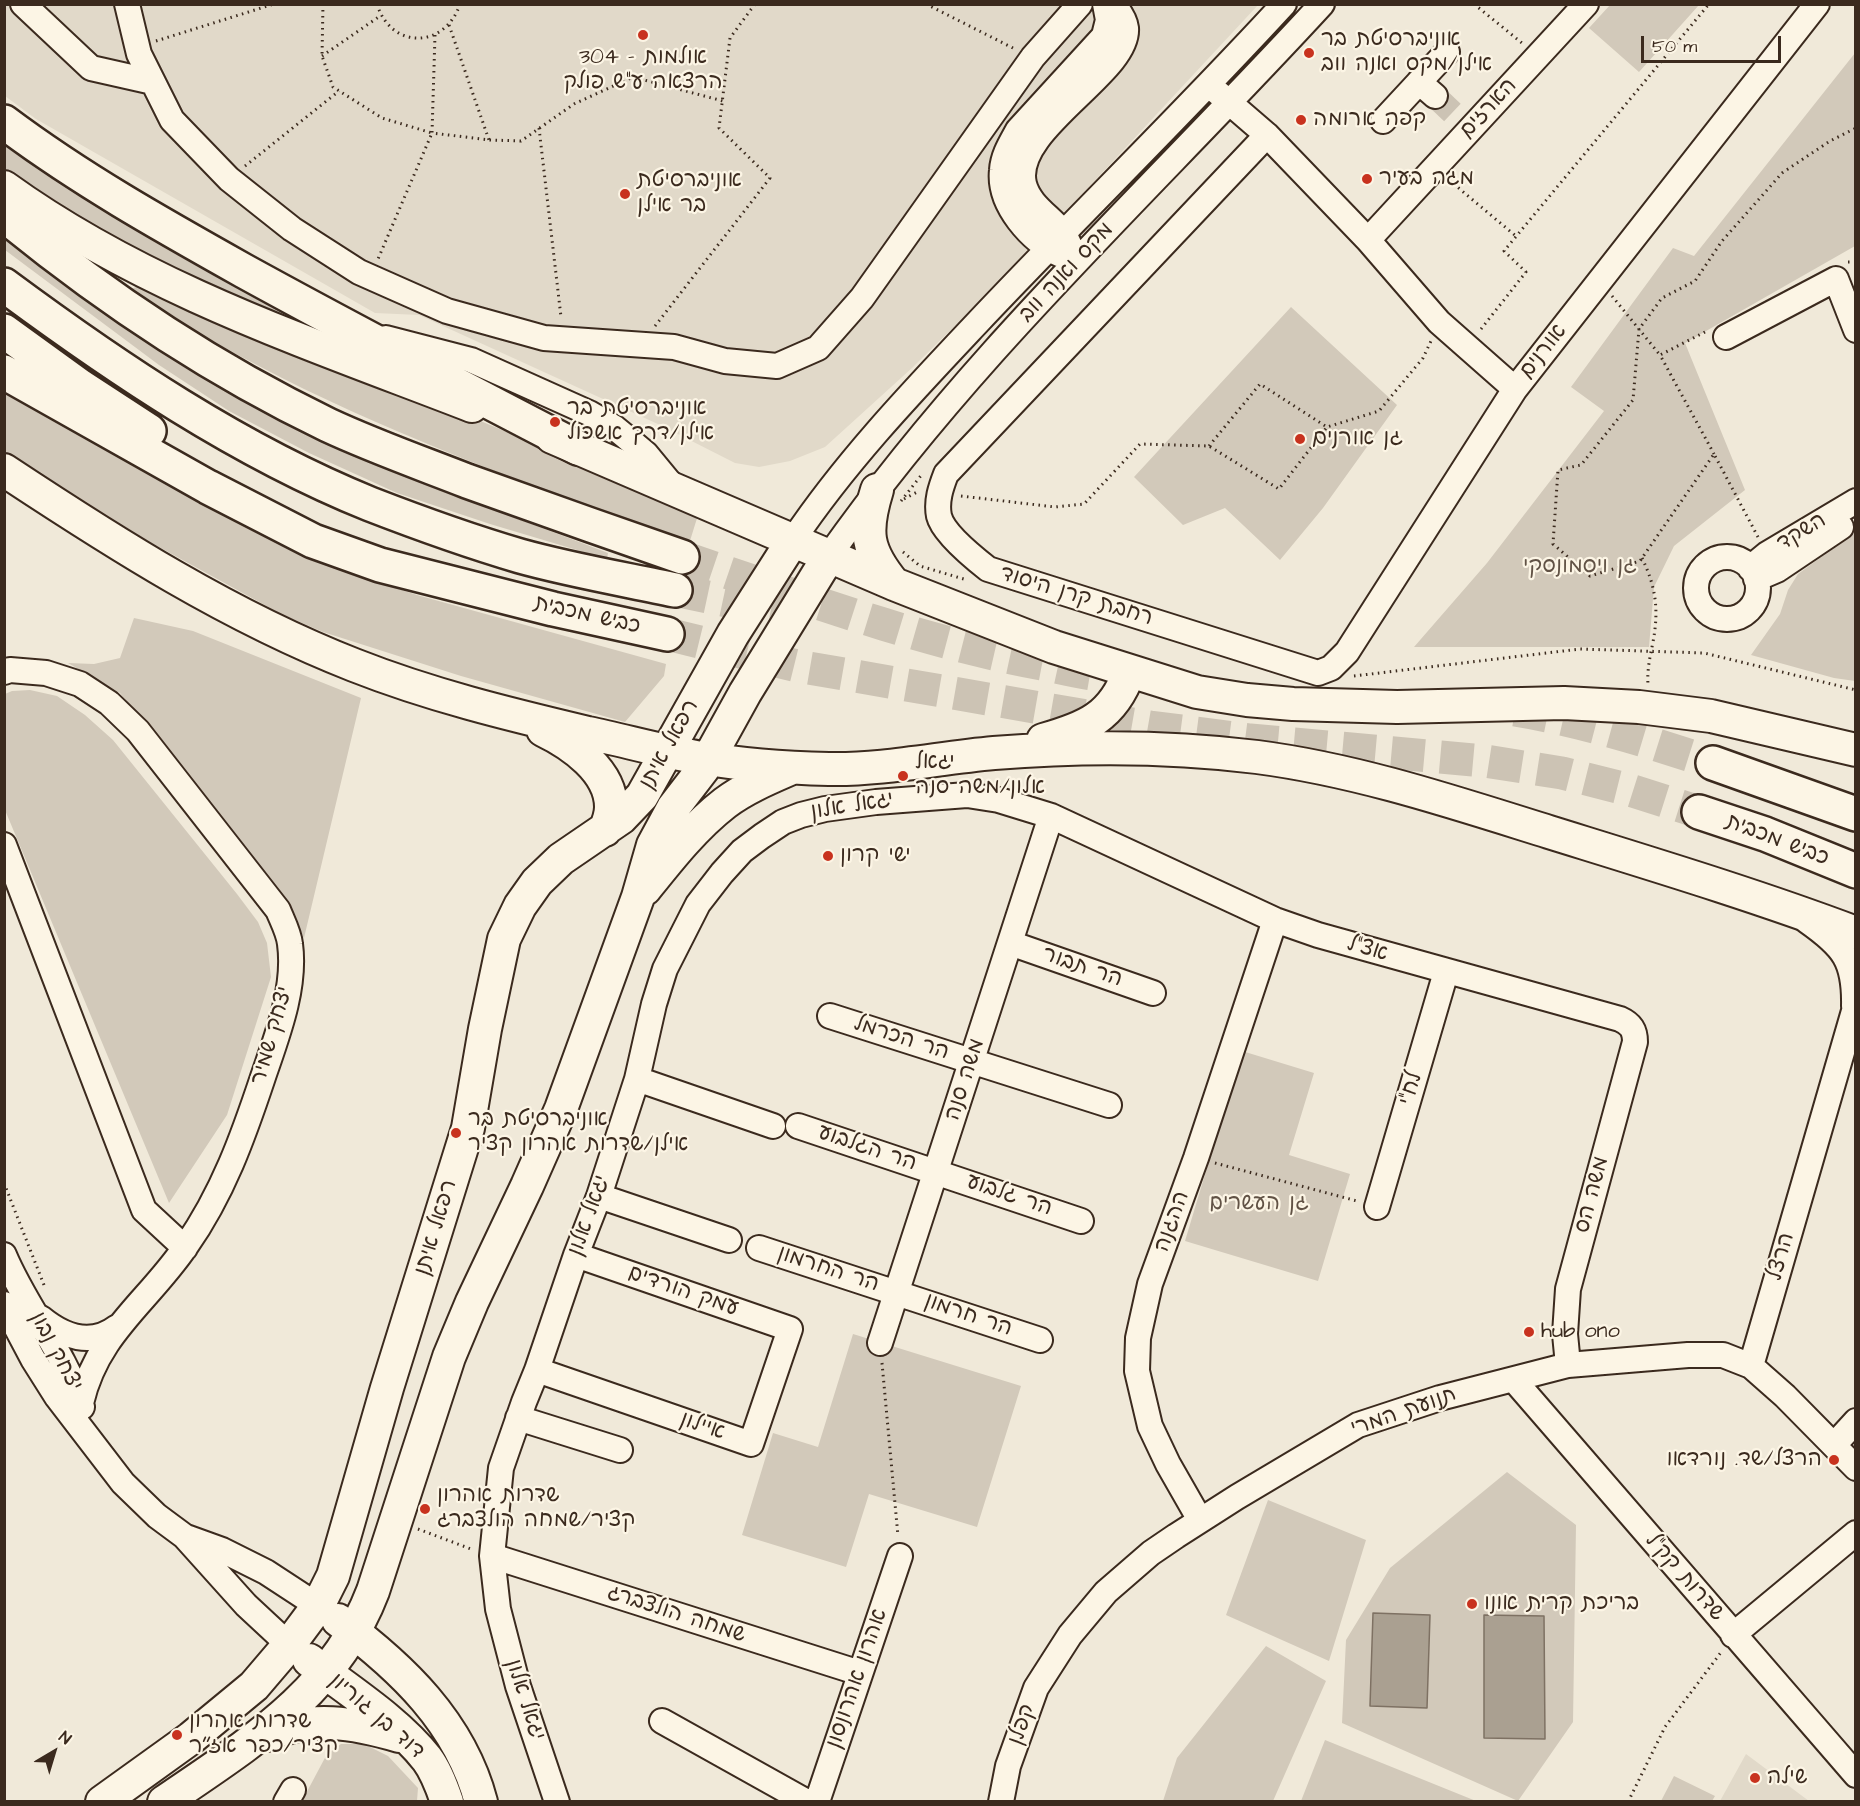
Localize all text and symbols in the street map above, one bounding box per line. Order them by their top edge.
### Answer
scale bar [1644,24,1784,62]
place label: אוניברסיטת בר אילן/מקס ואנה ווב [1321,27,1492,78]
marker: 304 - אולמות הרצאה ע"ש פולק [636,28,650,42]
text: 50 m [1652,34,1697,59]
place label: 304 - אולמות הרצאה ע"ש פולק [563,45,723,96]
marker: אוניברסיטת בר אילן/מקס ואנה ווב [1302,46,1316,60]
street label: הארזים [1455,74,1523,144]
place label: קפה ארומה [1313,107,1426,133]
marker: קפה ארומה [1294,113,1308,127]
place label: מגה בעיר [1379,166,1474,192]
place label: אוניברסיטת בר אילן [637,168,742,220]
marker: מגה בעיר [1360,172,1374,186]
marker: אוניברסיטת בר אילן [618,187,632,201]
street label: מקס ואנה ווב [1014,218,1120,328]
street label: אורנים [1514,319,1574,385]
place label: אוניברסיטת בר אילן/דרך אשכול [567,396,714,448]
marker: אוניברסיטת בר אילן/דרך אשכול [548,415,562,429]
place label: גן אורנים [1312,426,1403,452]
marker: גן אורנים [1293,432,1307,446]
street label: השקד [1773,508,1831,558]
park label: גן ויסמונסקי [1523,554,1637,580]
street label: רחבת קרן היסוד [996,561,1156,633]
street label: כביש מכבית [531,591,643,641]
street label: רפאל איתן [635,696,705,794]
place label: יגאל אלון/משה סנה [915,750,1045,802]
marker: יגאל אלון/משה סנה [896,769,910,783]
street label: יגאל אלון [809,787,895,827]
street label: כביש מכבית [1722,809,1832,873]
place label: ישי קרון [840,843,911,869]
marker: ישי קרון [821,849,835,863]
street label: אצ"ל [1344,932,1390,968]
street label: הר תבור [1038,942,1126,994]
street label: יצחק שמיר [246,984,300,1088]
street label: הר הכרמל [850,1011,952,1067]
street label: משה סנה [940,1036,992,1124]
street label: לח"י [1395,1069,1429,1109]
place label: אוניברסיטת בר אילן/שדרות אהרון קציר [468,1107,688,1158]
street label: הר הגלבוע [814,1120,920,1178]
marker: אוניברסיטת בר אילן/שדרות אהרון קציר [449,1126,463,1140]
street label: משה הס [1570,1154,1616,1236]
street label: הר גלבוע [963,1169,1055,1223]
street label: יגאל אלון [563,1172,617,1260]
street label: רפאל איתן [410,1177,464,1279]
street label: ההגנה [1150,1188,1196,1256]
park label: גן העשרים [1209,1191,1309,1217]
street label: הרצל [1763,1230,1801,1284]
street label: הר החרמון [774,1241,882,1299]
street label: עמק הורדים [624,1261,742,1323]
street label: הר חרמון [921,1289,1015,1343]
street label: יצחק נבון [23,1308,87,1396]
place label: hub ono [1541,1319,1620,1345]
marker: hub ono [1522,1325,1536,1339]
street label: תנועת המרי [1348,1383,1460,1443]
street label: איילון [676,1407,728,1447]
place label: הרצל/שד. נורדאו [1666,1447,1822,1473]
marker: הרצל/שד. נורדאו [1827,1453,1841,1467]
place label: שדרות אהרון קציר/שמחה הולצברג [437,1483,635,1534]
marker: שדרות אהרון קציר/שמחה הולצברג [418,1502,432,1516]
street label: שדרות קק"ל [1639,1529,1729,1627]
street label: שמחה הולצברג [603,1580,749,1650]
place label: בריכת קרית אונו [1484,1591,1639,1617]
marker: בריכת קרית אונו [1465,1597,1479,1611]
street label: אהרון אהרונסון [822,1606,894,1752]
street label: יגאל אלון [499,1656,549,1744]
street label: דוד בן גוריון [323,1668,429,1766]
street label: קפלן [1004,1701,1042,1749]
place label: שדרות אהרון קציר/כפר אז״ר [189,1709,338,1760]
north arrow [24,1722,84,1782]
text: N [54,1726,76,1750]
marker: שדרות אהרון קציר/כפר אז״ר [170,1728,184,1742]
place label: שילה [1767,1765,1807,1791]
marker: שילה [1748,1771,1762,1785]

